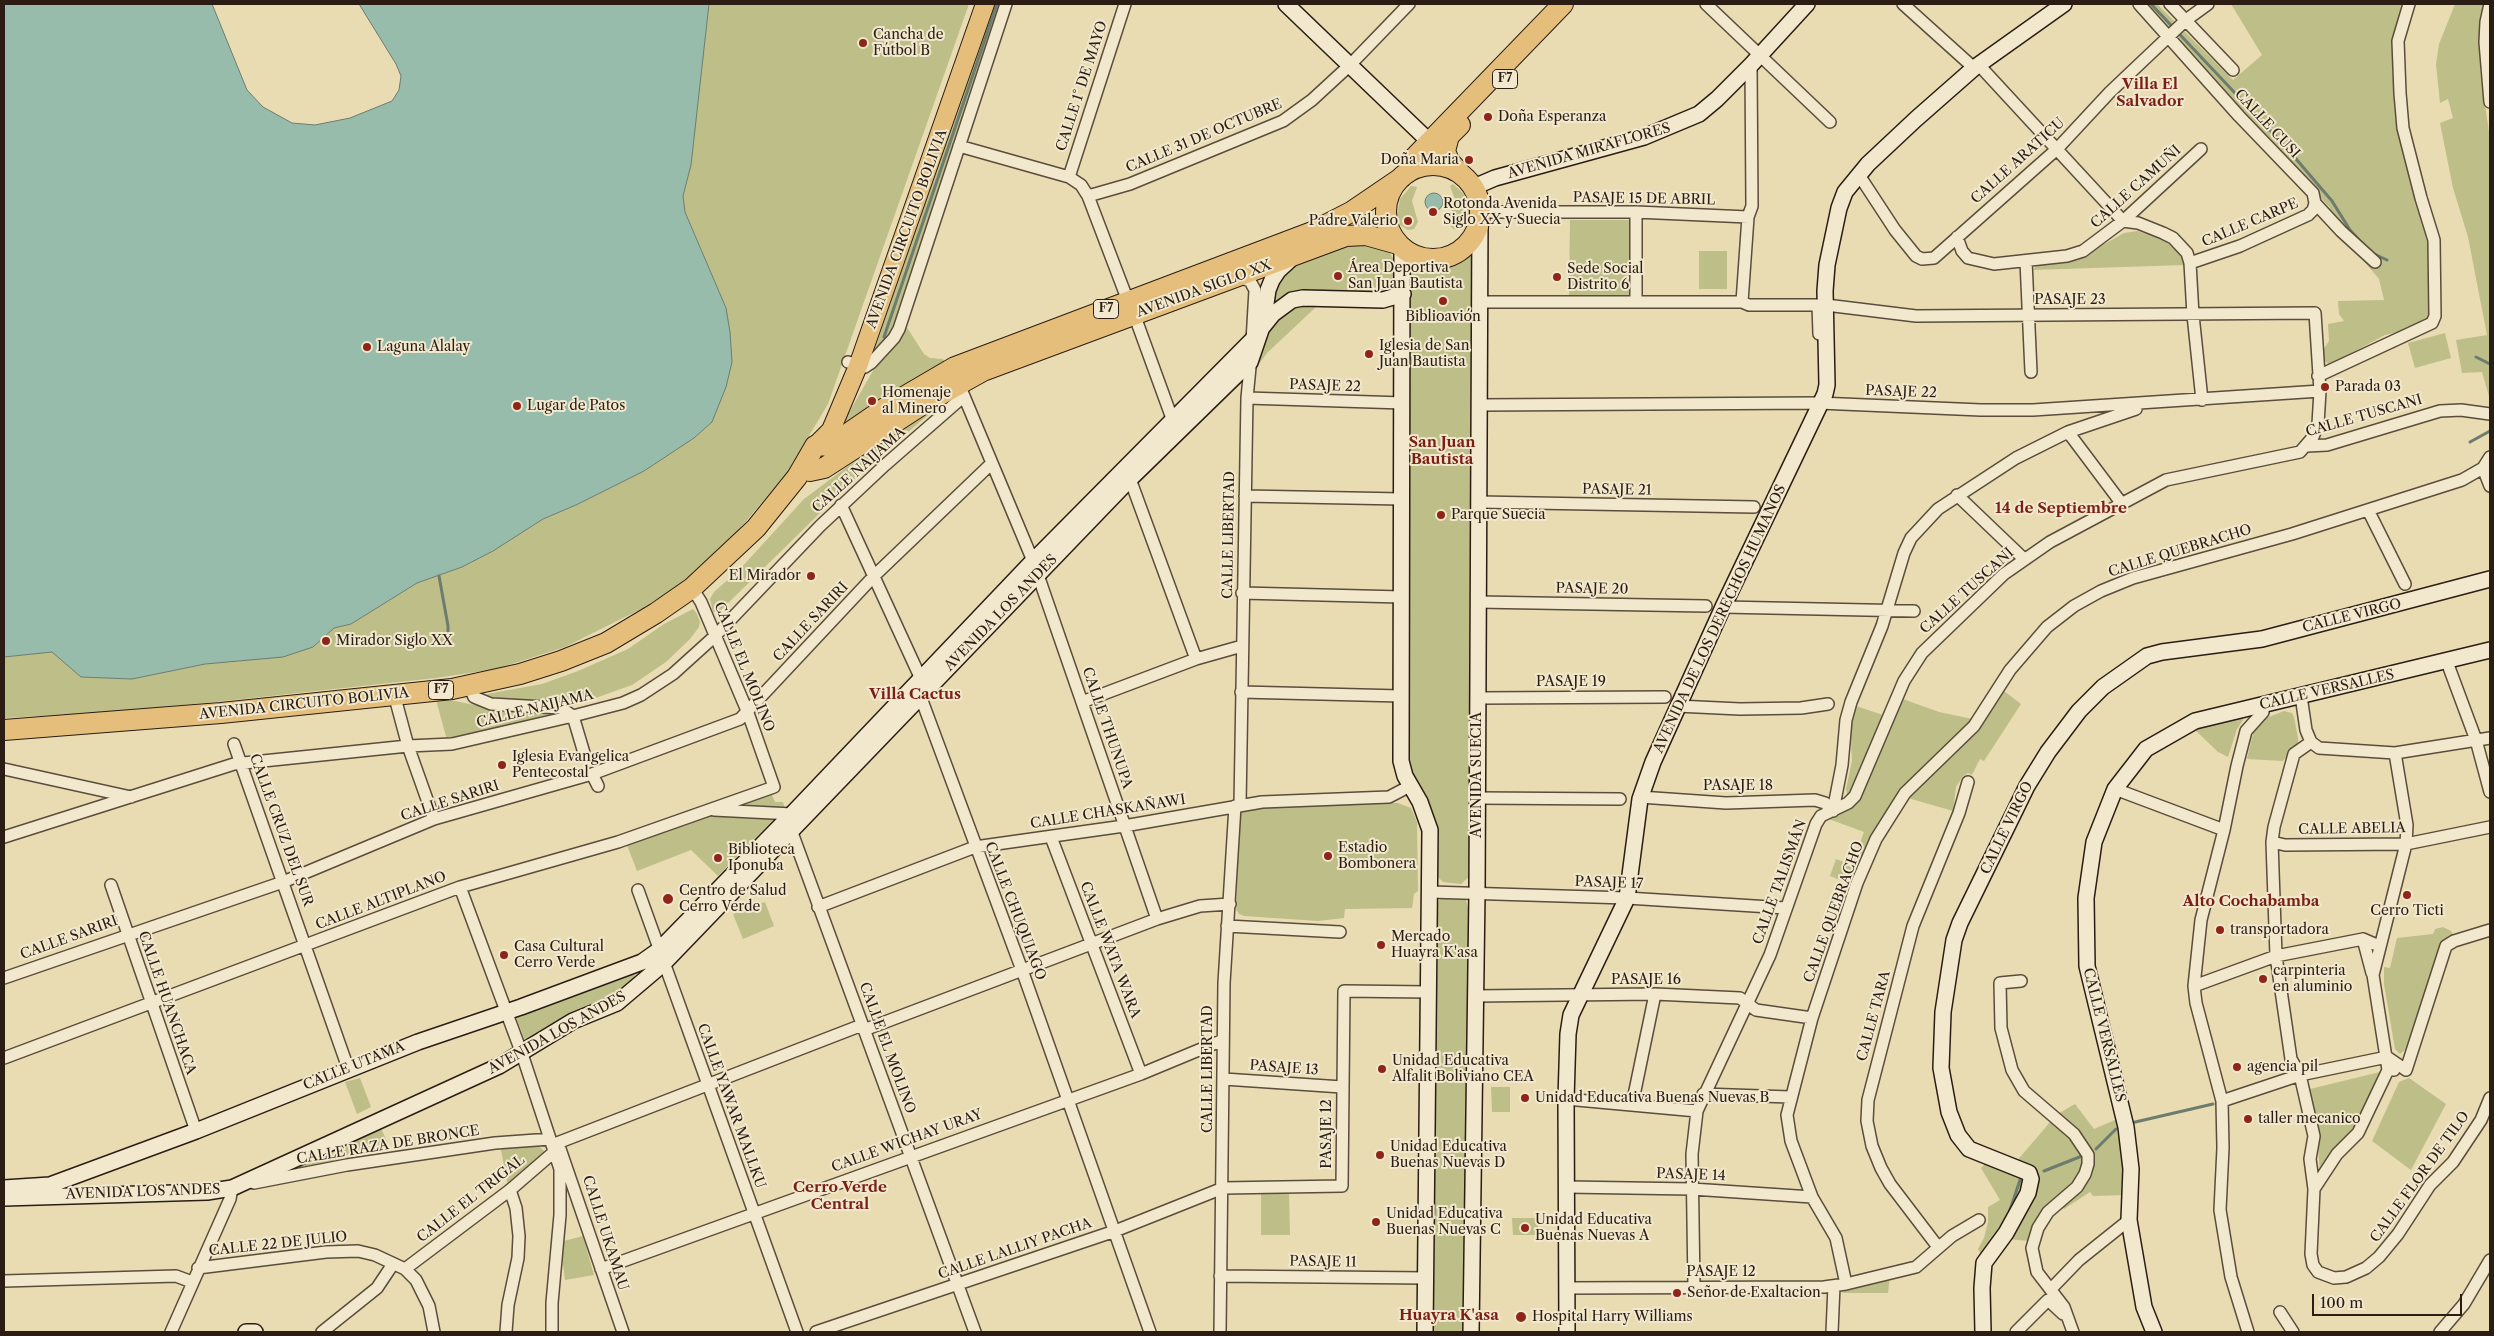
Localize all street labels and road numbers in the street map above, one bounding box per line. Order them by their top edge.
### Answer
street label: CALLE 1° DE MAYO [1053,19,1111,153]
road number: F7 [1492,70,1518,88]
street label: CALLE CUSI [2231,86,2303,162]
street label: CALLE 31 DE OCTUBRE [1123,95,1285,177]
street label: CALLE ARATICU [1968,115,2068,207]
street label: AVENIDA MIRAFLORES [1506,120,1672,182]
street label: AVENIDA CIRCUITO BOLIVIA [863,127,951,331]
street label: CALLE CAMUÑI [2087,142,2185,232]
street label: PASAJE 15 DE ABRIL [1573,189,1715,209]
street label: CALLE CARPE [2199,195,2301,251]
street label: AVENIDA SIGLO XX [1134,257,1274,321]
street label: PASAJE 23 [2034,292,2106,308]
road number: F7 [1094,300,1118,318]
street label: PASAJE 22 [1289,376,1361,396]
street label: PASAJE 22 [1865,382,1937,402]
street label: CALLE TUSCANI [2304,391,2424,441]
street label: CALLE NAIJAMA [809,424,909,516]
street label: CALLE LIBERTAD [1219,471,1239,599]
street label: PASAJE 21 [1582,481,1652,499]
street label: AVENIDA DE LOS DERECHOS HUMANOS [1650,482,1790,756]
street label: CALLE QUEBRACHO [2106,521,2254,581]
street label: CALLE TUSCANI [1917,544,2017,638]
street label: AVENIDA LOS ANDES [941,551,1061,675]
street label: CALLE SARIRI [770,579,852,665]
street label: PASAJE 20 [1556,580,1628,598]
street label: CALLE VIRGO [2301,596,2403,636]
street label: CALLE EL MOLINO [710,600,778,734]
street label: CALLE THUNUPA [1078,665,1136,791]
street label: CALLE VERSALLES [2258,666,2396,714]
street label: PASAJE 19 [1536,674,1606,690]
road number: F7 [428,680,454,700]
street label: AVENIDA CIRCUITO BOLIVIA [198,685,410,723]
street label: CALLE NAIJAMA [475,686,595,732]
street label: AVENIDA SUECIA [1469,712,1485,838]
street label: CALLE CRUZ DEL SUR [246,752,316,908]
street label: CALLE SARIRI [399,777,501,825]
street label: PASAJE 18 [1703,778,1773,794]
street label: CALLE VIRGO [1977,779,2037,877]
street label: CALLE CHASKAÑAWI [1029,791,1187,833]
street label: CALLE TALISMÁN [1750,817,1810,947]
street label: CALLE ABELIA [2298,820,2406,838]
street label: CALLE CHUQUIAGO [981,839,1049,983]
street label: CALLE QUEBRACHO [1801,839,1867,985]
street label: CALLE ALTIPLANO [313,868,449,934]
street label: PASAJE 17 [1574,873,1644,893]
street label: CALLE WATA WARA [1076,879,1144,1021]
street label: CALLE SARIRI [18,913,120,963]
street label: CALLE HUANCHACA [134,929,200,1077]
street label: CALLE VERSALLES [2079,966,2129,1104]
street label: CALLE TARA [1854,969,1894,1063]
street label: PASAJE 16 [1611,972,1681,988]
street label: CALLE EL MOLINO [855,980,919,1116]
street label: AVENIDA LOS ANDES [485,988,629,1078]
street label: CALLE LIBERTAD [1200,1005,1216,1133]
street label: CALLE YAWAR MALLKU [693,1021,769,1191]
street label: CALLE UTAMA [301,1038,407,1094]
street label: PASAJE 13 [1249,1057,1319,1079]
street label: PASAJE 12 [1319,1099,1335,1169]
street label: CALLE WICHAY URAY [829,1106,985,1176]
street label: CALLE FLOR DE TILO [2367,1108,2473,1246]
street label: CALLE RAZA DE BRONCE [295,1122,481,1168]
street label: CALLE EL TRIGAL [414,1152,528,1246]
street label: PASAJE 14 [1656,1165,1726,1185]
street label: CALLE UKAMAU [579,1173,631,1293]
street label: AVENIDA LOS ANDES [65,1181,221,1203]
street label: CALLE LALLIY PACHA [936,1215,1094,1283]
street label: CALLE 22 DE JULIO [208,1228,348,1260]
street label: PASAJE 11 [1289,1253,1357,1271]
street label: PASAJE 12 [1686,1264,1756,1280]

